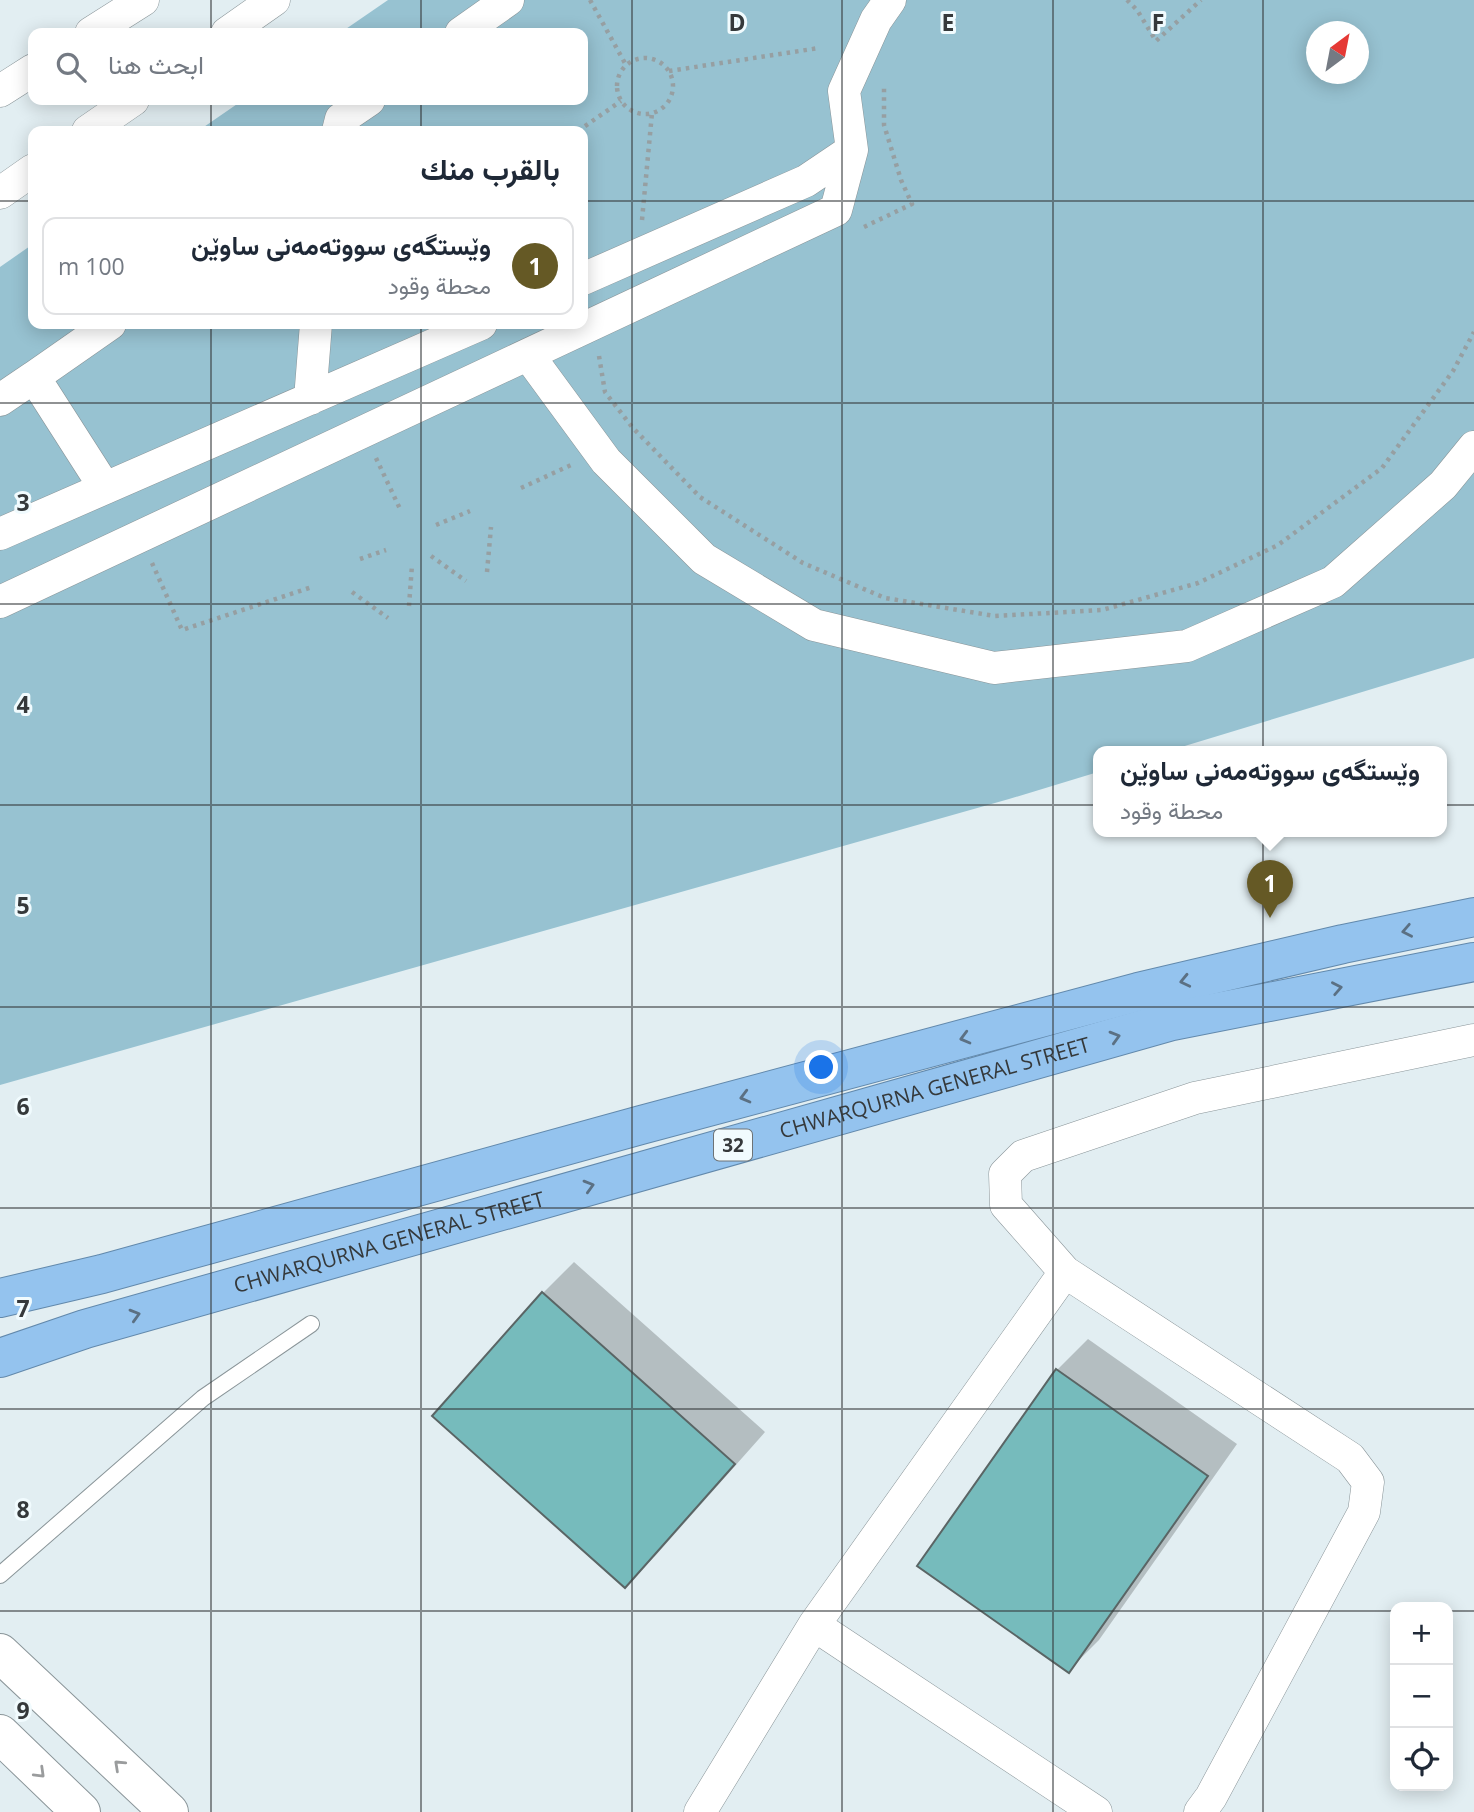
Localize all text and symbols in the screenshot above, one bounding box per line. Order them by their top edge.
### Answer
text: D [728,6,746,38]
text: E [942,6,954,38]
text: F [1152,6,1164,38]
north arrow [1306,21,1369,84]
search box [28,28,588,105]
text: ابحث هنا [108,46,204,82]
icon: search [52,48,90,86]
text: بالقرب منك [420,148,560,189]
text: وێستگەی سووتەمەنی ساوێن [191,227,491,263]
text: 100 m [58,250,125,282]
text: 1 [528,250,542,282]
text: محطة وقود [388,269,491,301]
text: 3 [16,486,30,518]
text: 4 [16,688,30,720]
popup [1093,746,1447,837]
text: وێستگەی سووتەمەنی ساوێن [1120,752,1420,788]
text: محطة وقود [1120,794,1223,826]
pin: 1 [1247,860,1293,918]
text: 5 [16,889,30,921]
one-way arrow [1401,922,1413,937]
one-way arrow [1179,973,1191,987]
one-way arrow [1331,982,1343,997]
street label: CHWARQURNA GENERAL STREET [776,1030,1093,1145]
one-way arrow [959,1030,971,1044]
one-way arrow [1109,1031,1121,1045]
your location [804,1050,838,1084]
one-way arrow [739,1089,751,1103]
text: 6 [16,1090,30,1122]
road number: 32 [714,1130,752,1161]
one-way arrow [583,1180,595,1194]
street label: CHWARQURNA GENERAL STREET [230,1184,548,1299]
text: 7 [16,1292,30,1324]
one-way arrow [129,1309,141,1323]
text: 8 [16,1493,30,1525]
map controls [1390,1602,1453,1791]
button: + [1390,1602,1453,1665]
button: − [1390,1665,1453,1728]
text: 9 [16,1694,30,1726]
button: locate [1390,1728,1453,1791]
one-way arrow [114,1761,127,1774]
one-way arrow [32,1765,45,1778]

